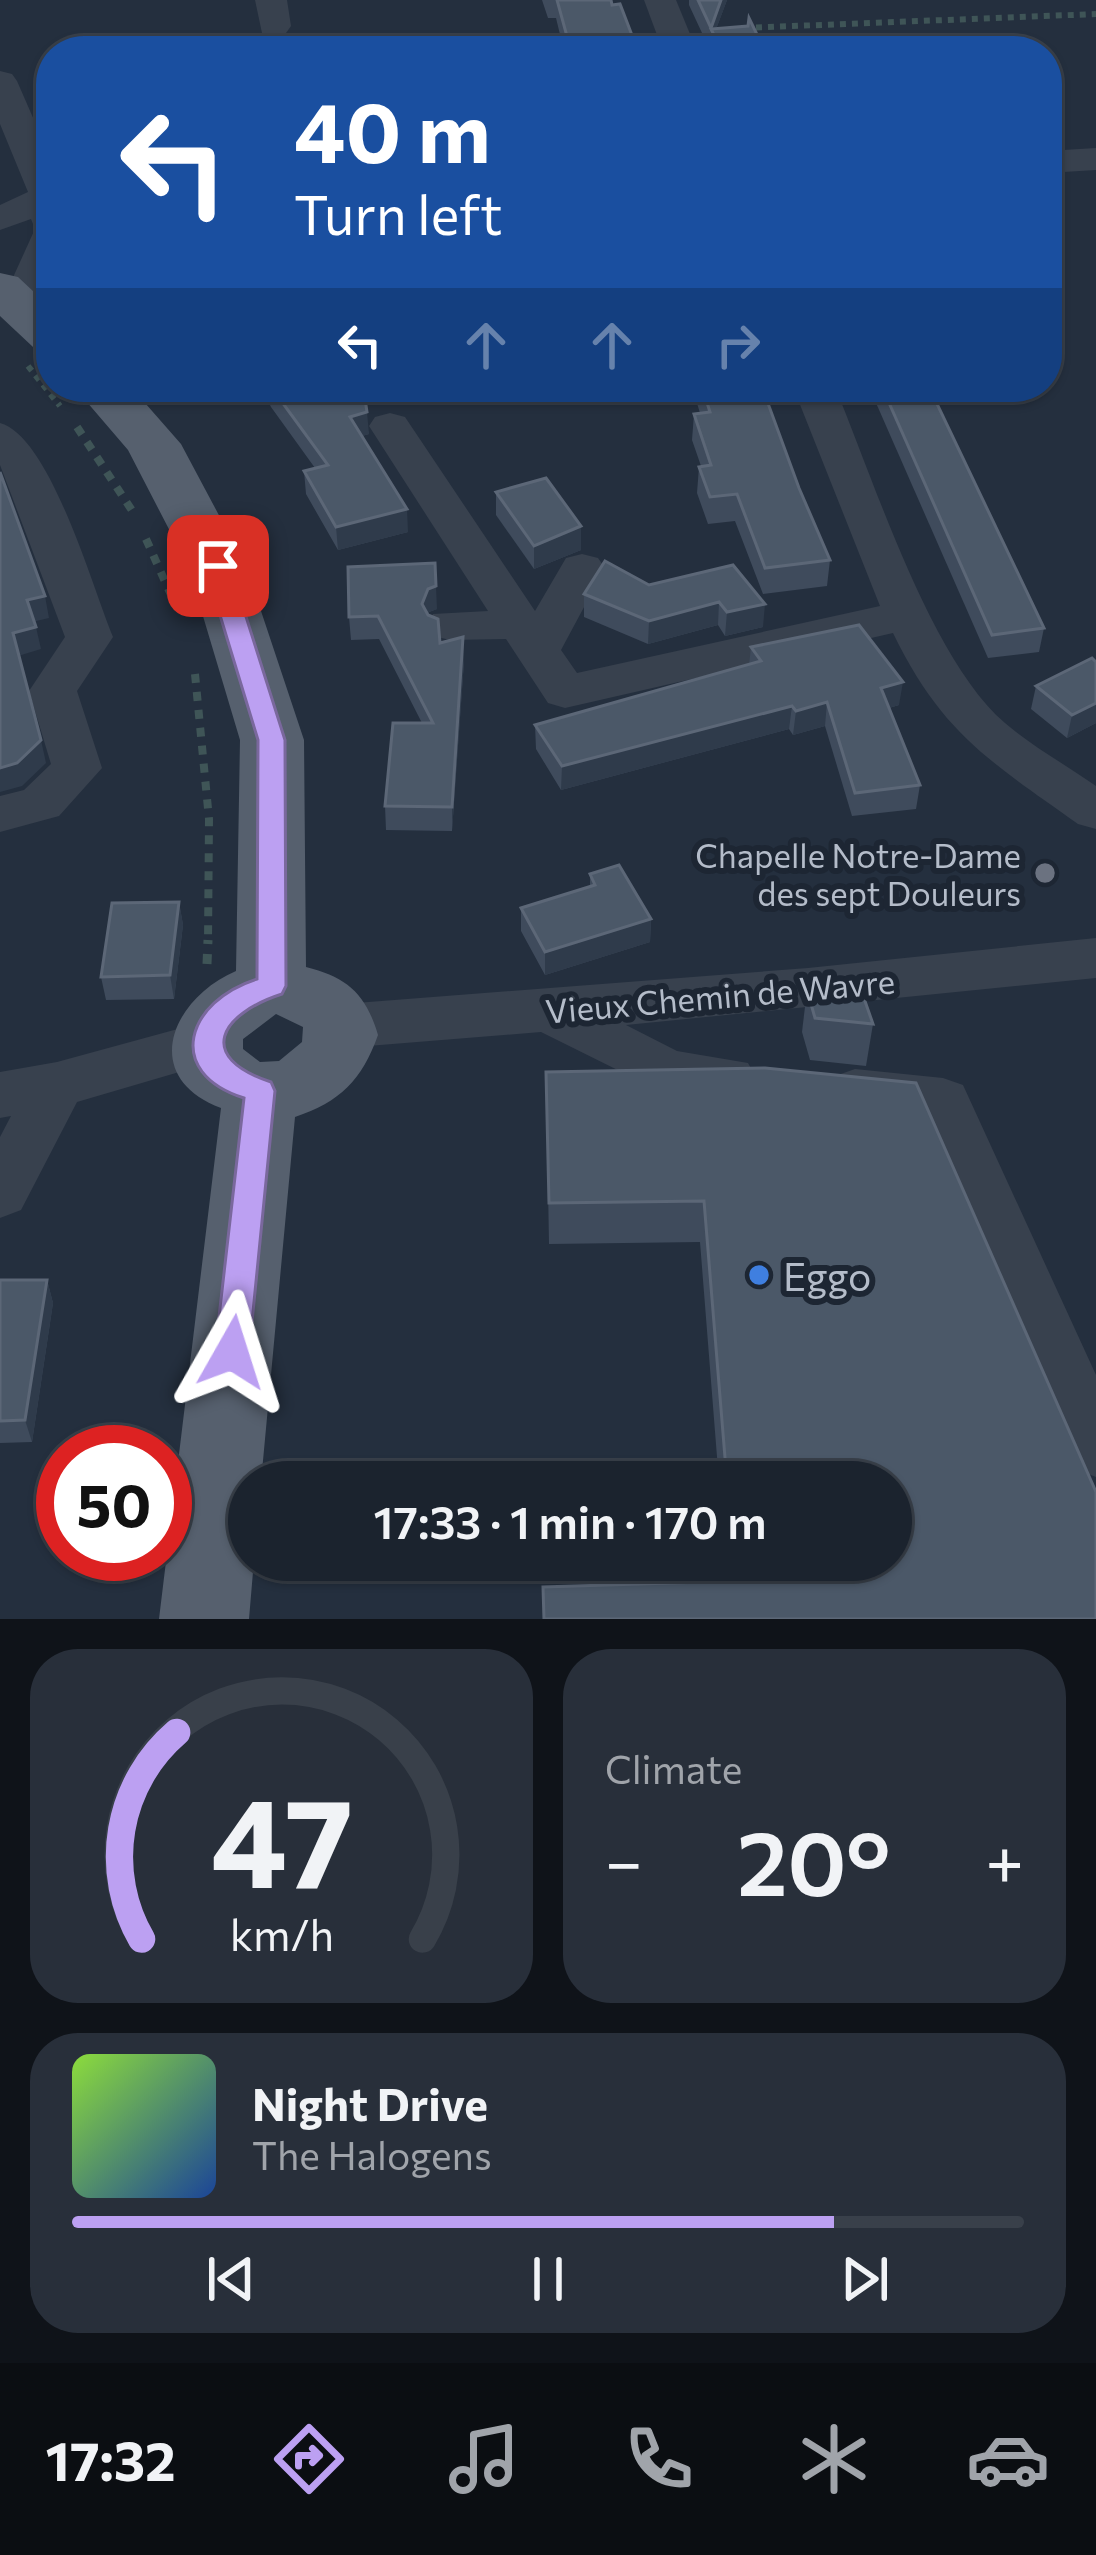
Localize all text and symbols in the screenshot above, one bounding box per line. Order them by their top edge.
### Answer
text: 40 m [294,78,491,180]
icon: left [96,84,252,240]
text: Turn left [294,180,502,246]
icon: left [327,312,393,378]
icon: ahead [453,312,519,378]
icon: ahead [579,312,645,378]
icon: right [705,312,771,378]
pin [167,515,269,617]
icon: arrive [185,533,251,599]
place label: Chapelle Notre-Dame des sept Douleurs [695,834,1021,913]
marker: Chapelle Notre-Dame des sept Douleurs [1032,860,1058,886]
street label: Vieux Chemin de Wavre [543,959,897,1031]
place label: Eggo [783,1251,871,1299]
marker: Eggo [746,1262,772,1288]
position arrow [169,1289,295,1415]
speed limit sign: 50 [36,1425,192,1581]
text: 17:33 · 1 min · 170 m [374,1493,766,1548]
text: Climate [605,1744,742,1792]
text: 47 [210,1761,353,1914]
text: 20° [737,1804,891,1915]
text: − [605,1819,643,1900]
text: + [985,1819,1024,1900]
text: km/h [229,1907,334,1960]
text: Night Drive [252,2075,488,2130]
text: The Halogens [252,2130,492,2178]
icon: previous [198,2246,264,2312]
icon: pause [515,2246,581,2312]
icon: next [832,2246,898,2312]
icon: directions [267,2417,351,2501]
icon: music [442,2417,526,2501]
icon: phone [617,2417,701,2501]
icon: climate [792,2417,876,2501]
icon: car [966,2417,1050,2501]
text: 17:32 [45,2426,176,2492]

